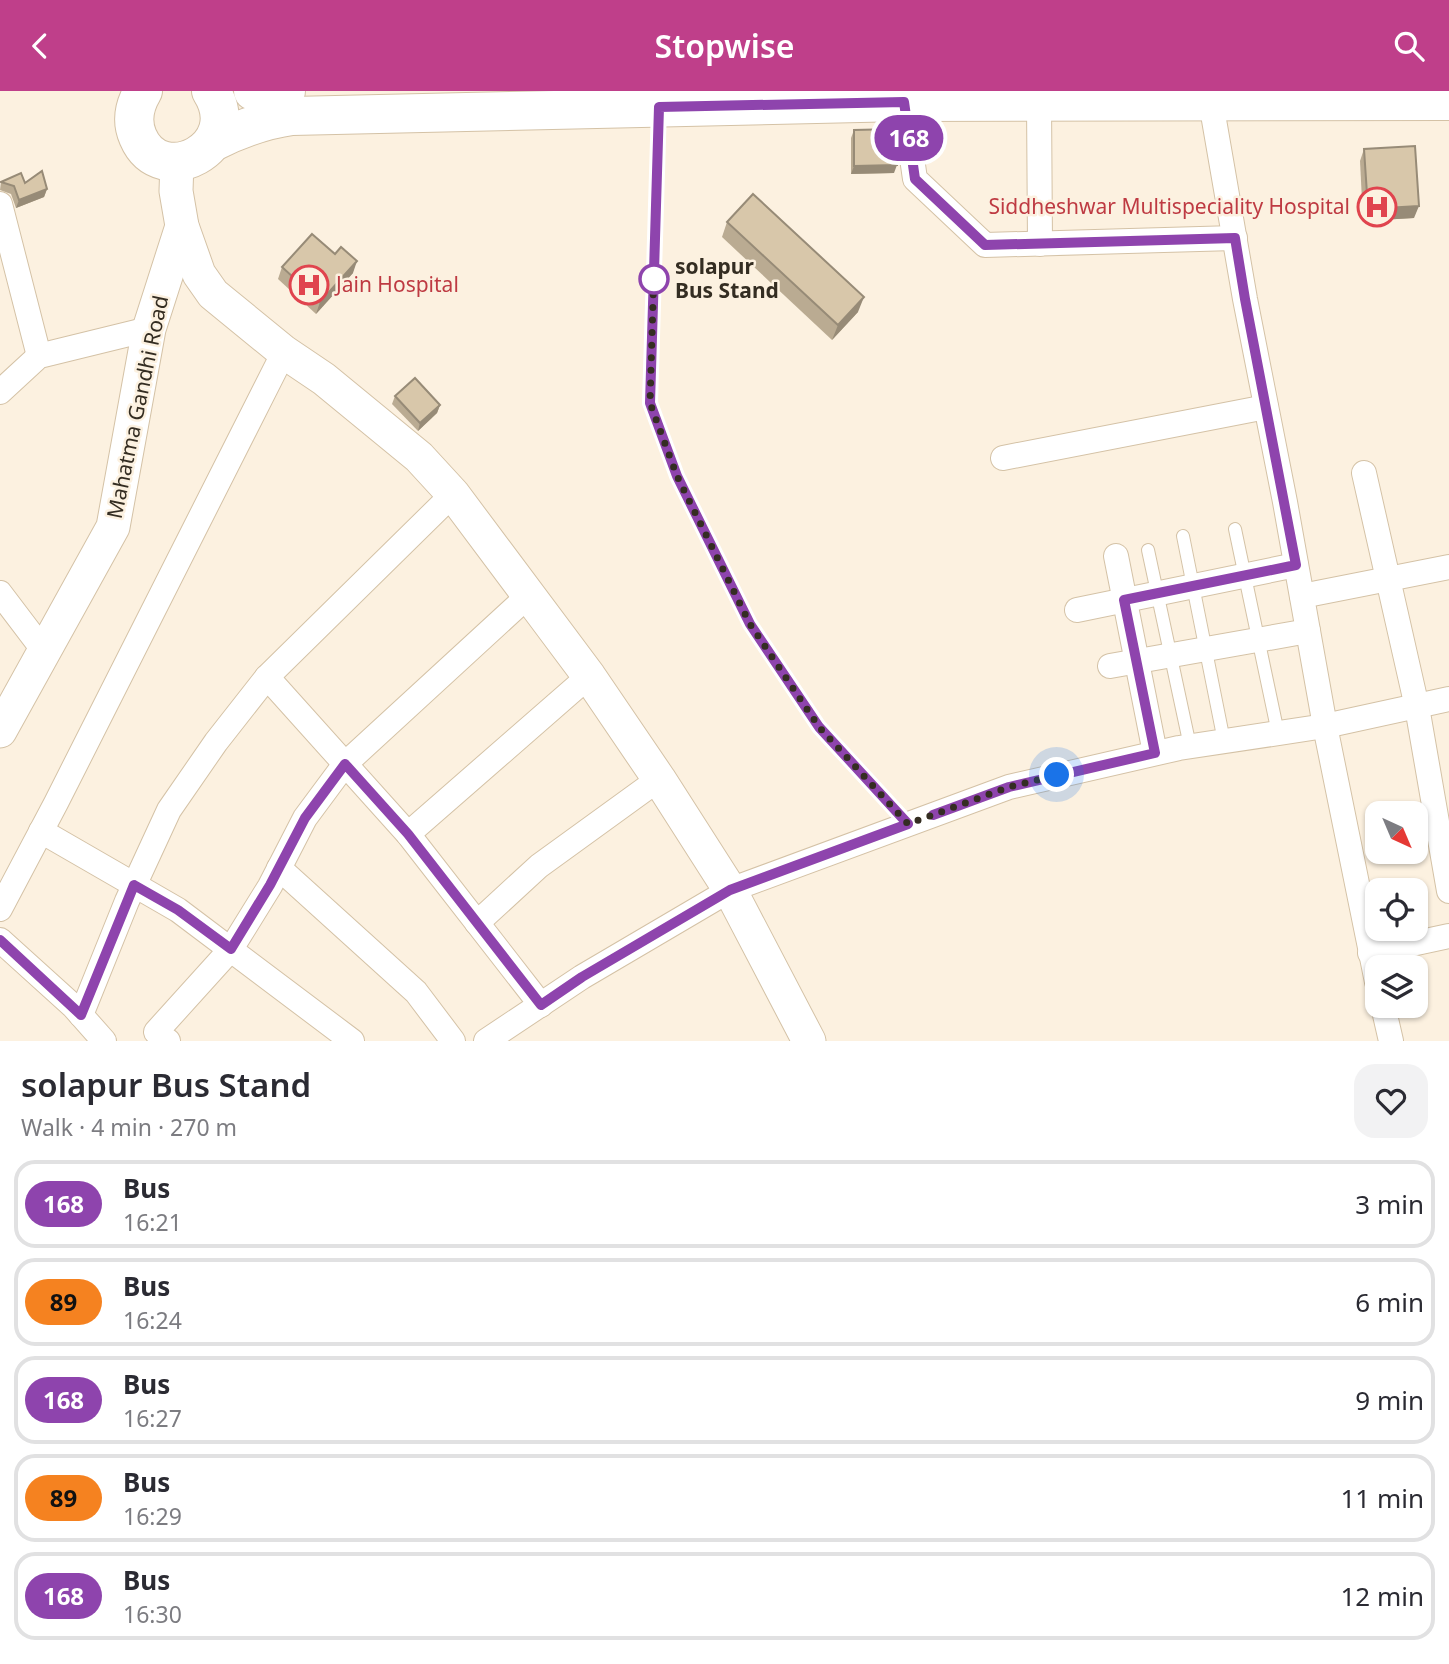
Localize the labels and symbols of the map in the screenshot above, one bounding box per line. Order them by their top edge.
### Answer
line badge: 168 [869,115,949,161]
hospital icon: Siddheshwar Multispeciality Hospital [1356,186,1398,228]
place label: Siddheshwar Multispeciality Hospital [988,192,1350,220]
place label: solapur Bus Stand [675,252,779,304]
hospital icon: Jain Hospital [288,264,330,306]
marker: solapur Bus Stand [639,264,669,294]
place label: Jain Hospital [334,270,459,298]
street label: Mahatma Gandhi Road [100,293,174,521]
your location [1039,757,1074,792]
north arrow [1365,801,1428,865]

